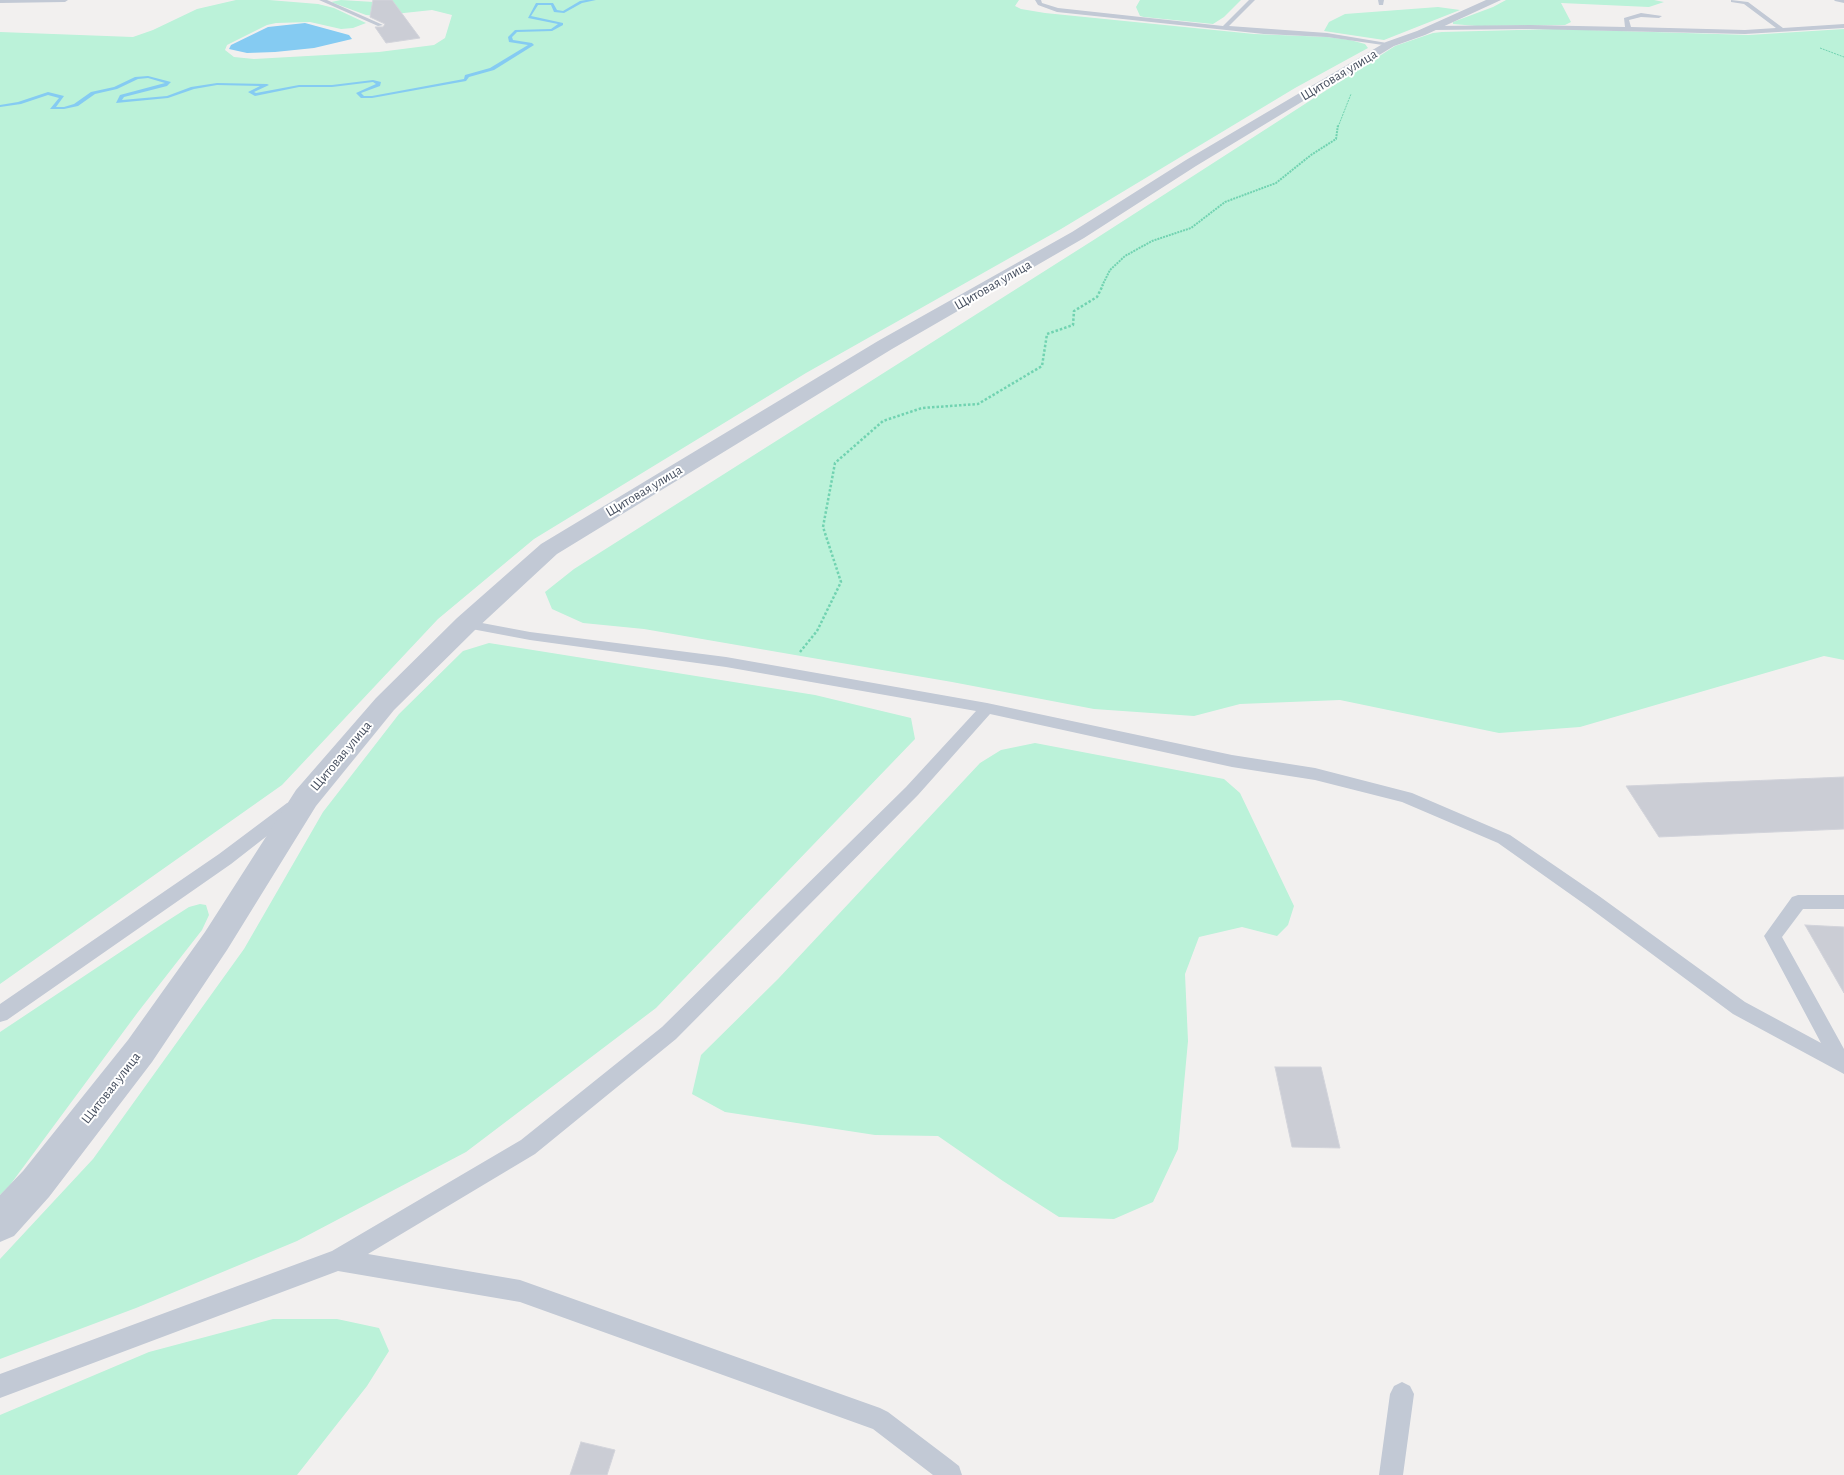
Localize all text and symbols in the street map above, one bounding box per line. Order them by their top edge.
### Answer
street label: Щитовая улица [1298,45,1380,105]
street label: Щитовая улица [951,256,1035,314]
street label: Щитовая улица [603,461,685,521]
street label: Щитовая улица [307,717,375,795]
street label: Щитовая улица [78,1049,144,1127]

